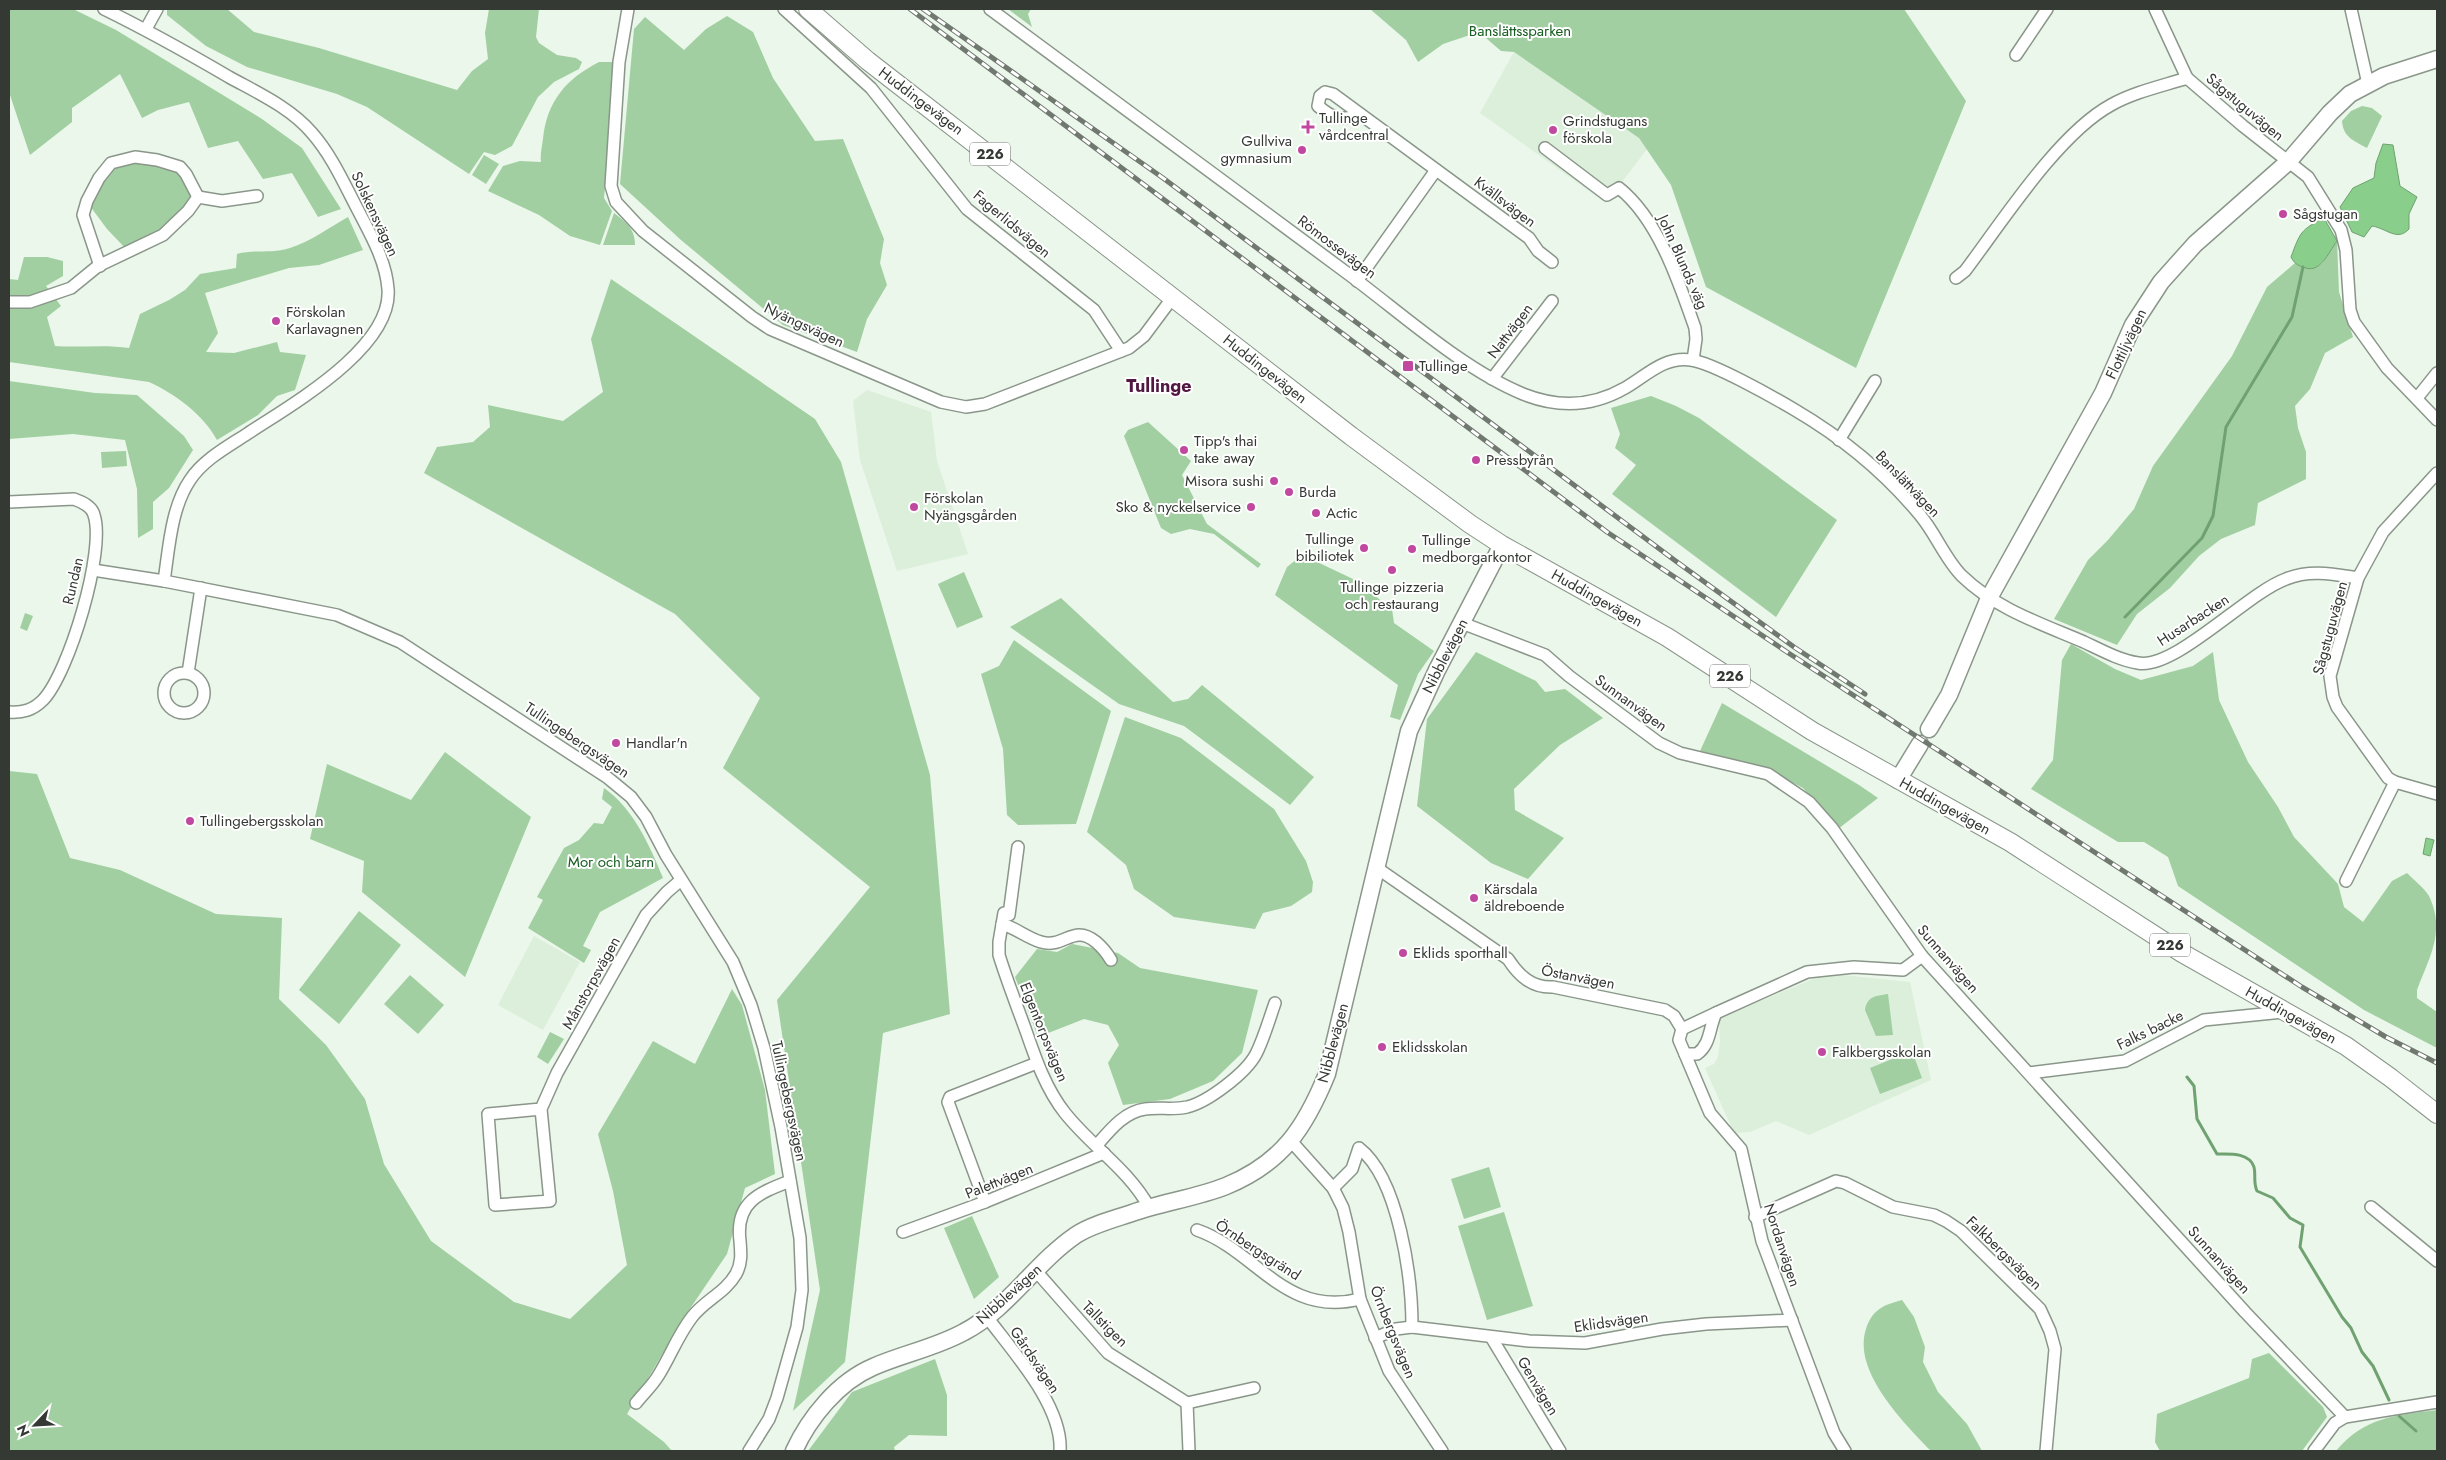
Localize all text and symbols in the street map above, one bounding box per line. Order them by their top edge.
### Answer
park label: Banslättssparken [1469,20,1571,42]
street label: Huddingevägen [874,62,968,140]
street label: Sågstuguvägen [2201,68,2289,146]
place label: Tullinge vårdcentral [1319,107,1389,146]
place label: Grindstugans förskola [1563,110,1647,149]
marker: Tullinge vårdcentral [1301,120,1315,134]
marker: Grindstugans förskola [1547,124,1559,136]
place label: Gullviva gymnasium [1221,130,1292,169]
road number: 226 [970,142,1010,166]
marker: Gullviva gymnasium [1296,144,1308,156]
street label: Solskensvägen [346,168,404,260]
street label: Kvällsvägen [1469,171,1541,233]
street label: Fagerlidsvägen [968,185,1056,263]
place label: Sågstugan [2293,203,2358,225]
marker: Sågstugan [2277,208,2289,220]
street label: Römossevägen [1293,210,1381,284]
street label: John Blunds väg [1652,210,1714,313]
street label: Nyängsvägen [760,297,848,353]
street label: Nattvägen [1482,299,1538,363]
place label: Förskolan Karlavagnen [286,301,363,340]
street label: Flottiljvägen [2100,305,2152,383]
marker: Förskolan Karlavagnen [270,315,282,327]
street label: Huddingevägen [1218,329,1312,409]
place label: Tullinge [1419,355,1468,377]
marker: Tullinge [1401,359,1415,373]
district label: Tullinge [1126,373,1192,399]
place label: Tipp's thai take away [1194,430,1257,469]
marker: Tipp's thai take away [1178,444,1190,456]
street label: Banslättvägen [1870,446,1946,522]
place label: Pressbyrån [1486,449,1554,471]
marker: Pressbyrån [1470,454,1482,466]
place label: Misora sushi [1185,470,1264,492]
marker: Misora sushi [1268,475,1280,487]
place label: Burda [1299,481,1336,503]
marker: Burda [1283,486,1295,498]
place label: Förskolan Nyängsgården [924,487,1017,526]
place label: Sko & nyckelservice [1115,496,1241,518]
marker: Förskolan Nyängsgården [908,501,920,513]
marker: Sko & nyckelservice [1245,501,1257,513]
place label: Actic [1326,502,1358,524]
marker: Actic [1310,507,1322,519]
place label: Tullinge bibiliotek [1296,528,1354,567]
place label: Tullinge medborgarkontor [1422,529,1533,568]
marker: Tullinge bibiliotek [1358,542,1370,554]
marker: Tullinge medborgarkontor [1406,543,1418,555]
street label: Rundan [57,555,89,607]
marker: Tullinge pizzeria och restaurang [1386,564,1398,576]
street label: Huddingevägen [1547,564,1647,632]
place label: Tullinge pizzeria och restaurang [1340,576,1444,615]
street label: Sågstuguvägen [2307,579,2353,677]
street label: Husarbacken [2153,588,2233,652]
street label: Nibblevägen [1417,615,1473,697]
road number: 226 [1710,664,1750,688]
street label: Sunnanvägen [1590,669,1672,737]
street label: Tullingebergsvägen [520,697,634,783]
place label: Handlar'n [626,732,688,754]
marker: Handlar'n [610,737,622,749]
street label: Huddingevägen [1895,772,1995,840]
place label: Tullingebergsskolan [200,810,324,832]
marker: Tullingebergsskolan [184,815,196,827]
park label: Mor och barn [568,851,654,873]
place label: Kärsdala äldreboende [1484,878,1565,917]
marker: Kärsdala äldreboende [1468,892,1480,904]
street label: Sunnanvägen [1912,920,1984,998]
street label: Månstorpsvägen [556,933,626,1033]
road number: 226 [2150,934,2190,956]
place label: Eklids sporthall [1413,942,1508,964]
marker: Eklids sporthall [1397,947,1409,959]
street label: Östanvägen [1539,959,1617,995]
street label: Elgentorpsvägen [1014,979,1074,1085]
street label: Huddingevägen [2241,981,2341,1049]
street label: Nibblevägen [1312,1001,1354,1085]
street label: Falks backe [2113,1004,2187,1056]
place label: Eklidsskolan [1392,1036,1468,1058]
street label: Tullingebergsvägen [766,1039,812,1163]
marker: Eklidsskolan [1376,1041,1388,1053]
place label: Falkbergsskolan [1832,1041,1931,1063]
marker: Falkbergsskolan [1816,1046,1828,1058]
street label: Palettvägen [962,1157,1036,1205]
street label: Nordanvägen [1758,1200,1806,1290]
street label: Falkbergsvägen [1961,1211,2047,1295]
street label: Örnbergsgränd [1211,1214,1305,1286]
street label: Sunnanvägen [2182,1221,2256,1299]
street label: Nibblevägen [971,1259,1047,1329]
street label: Örnbergsvägen [1364,1282,1422,1382]
street label: Tallstigen [1077,1296,1133,1352]
street label: Eklidsvägen [1572,1306,1650,1338]
street label: Gårdsvägen [1004,1322,1066,1398]
street label: Genvägen [1512,1352,1564,1420]
north arrow [10,1400,60,1450]
text: N [12,1421,35,1440]

